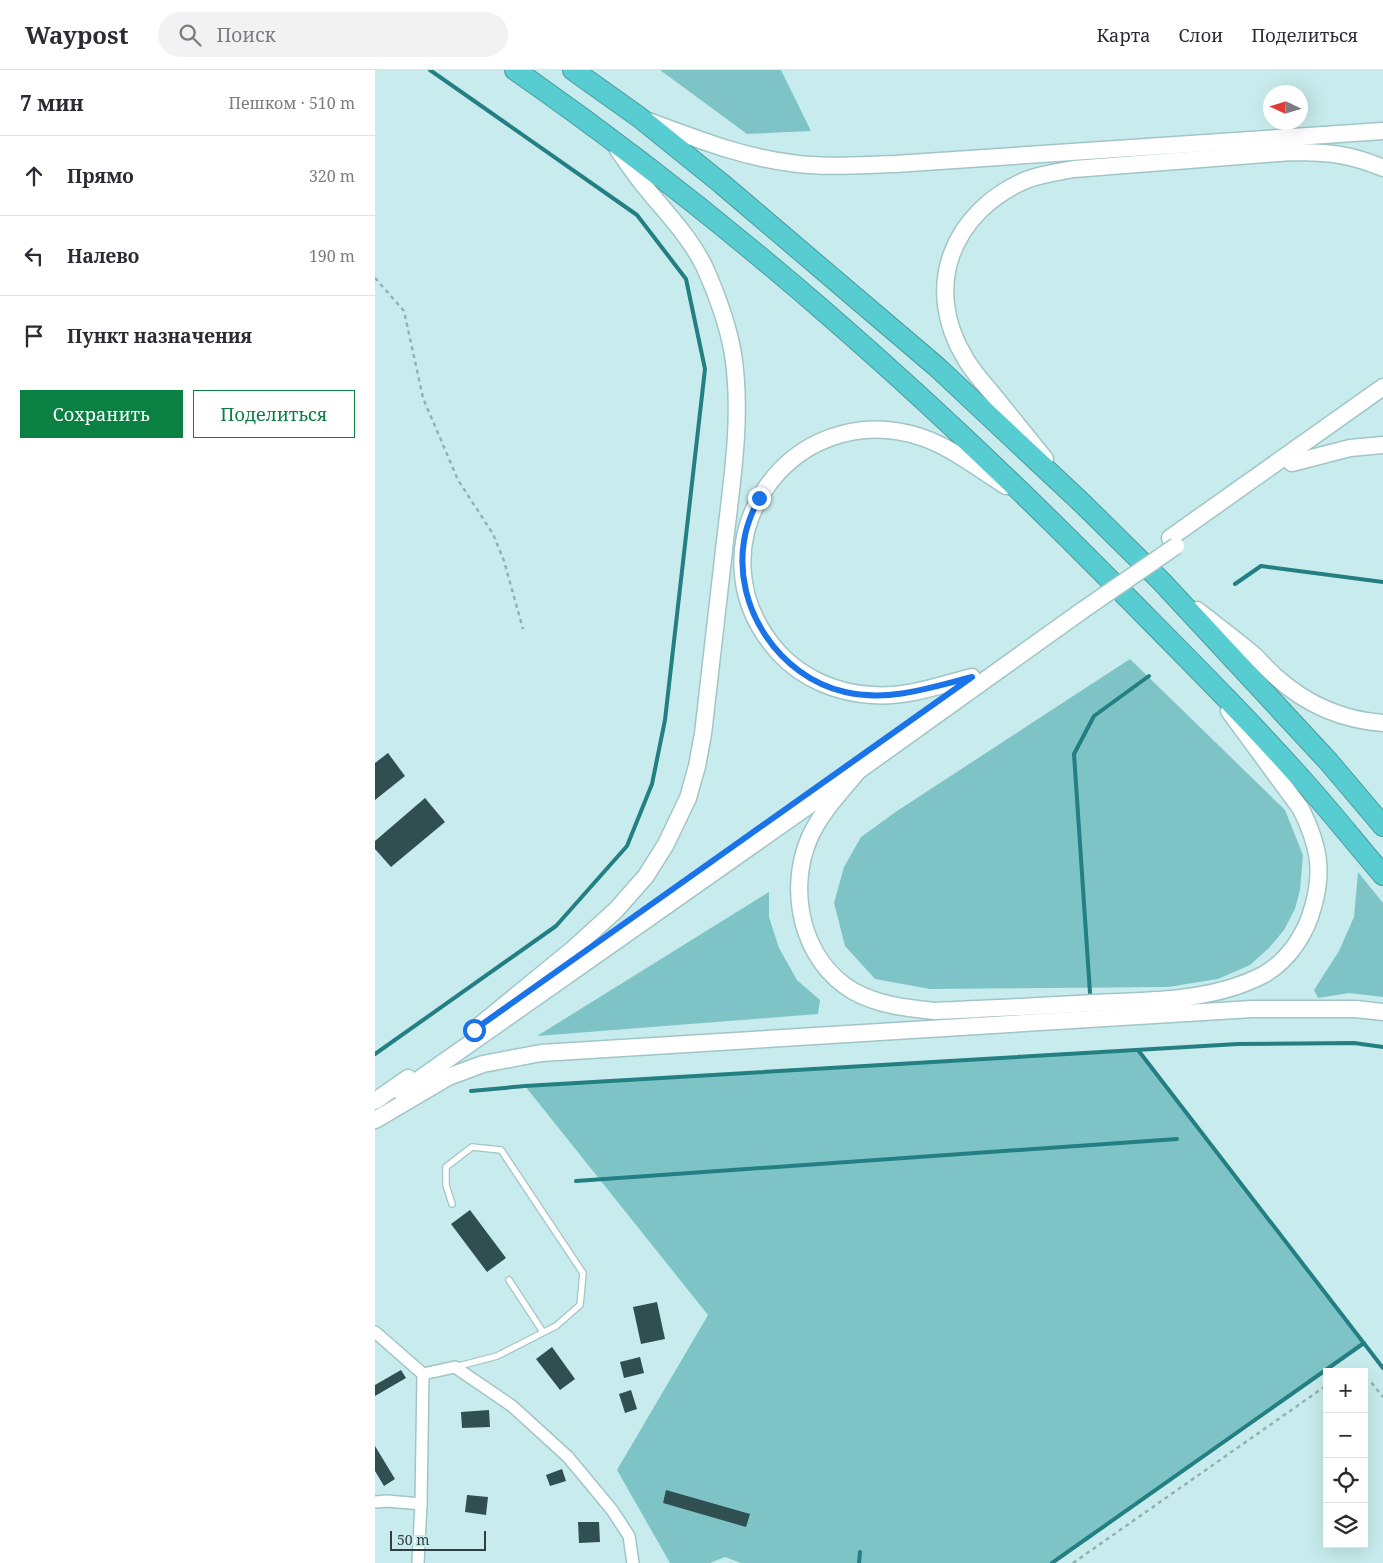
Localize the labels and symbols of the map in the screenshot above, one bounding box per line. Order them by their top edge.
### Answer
north arrow [1263,85,1308,130]
route end [748,487,771,510]
route start [463,1019,486,1042]
scale bar [390,1528,486,1551]

